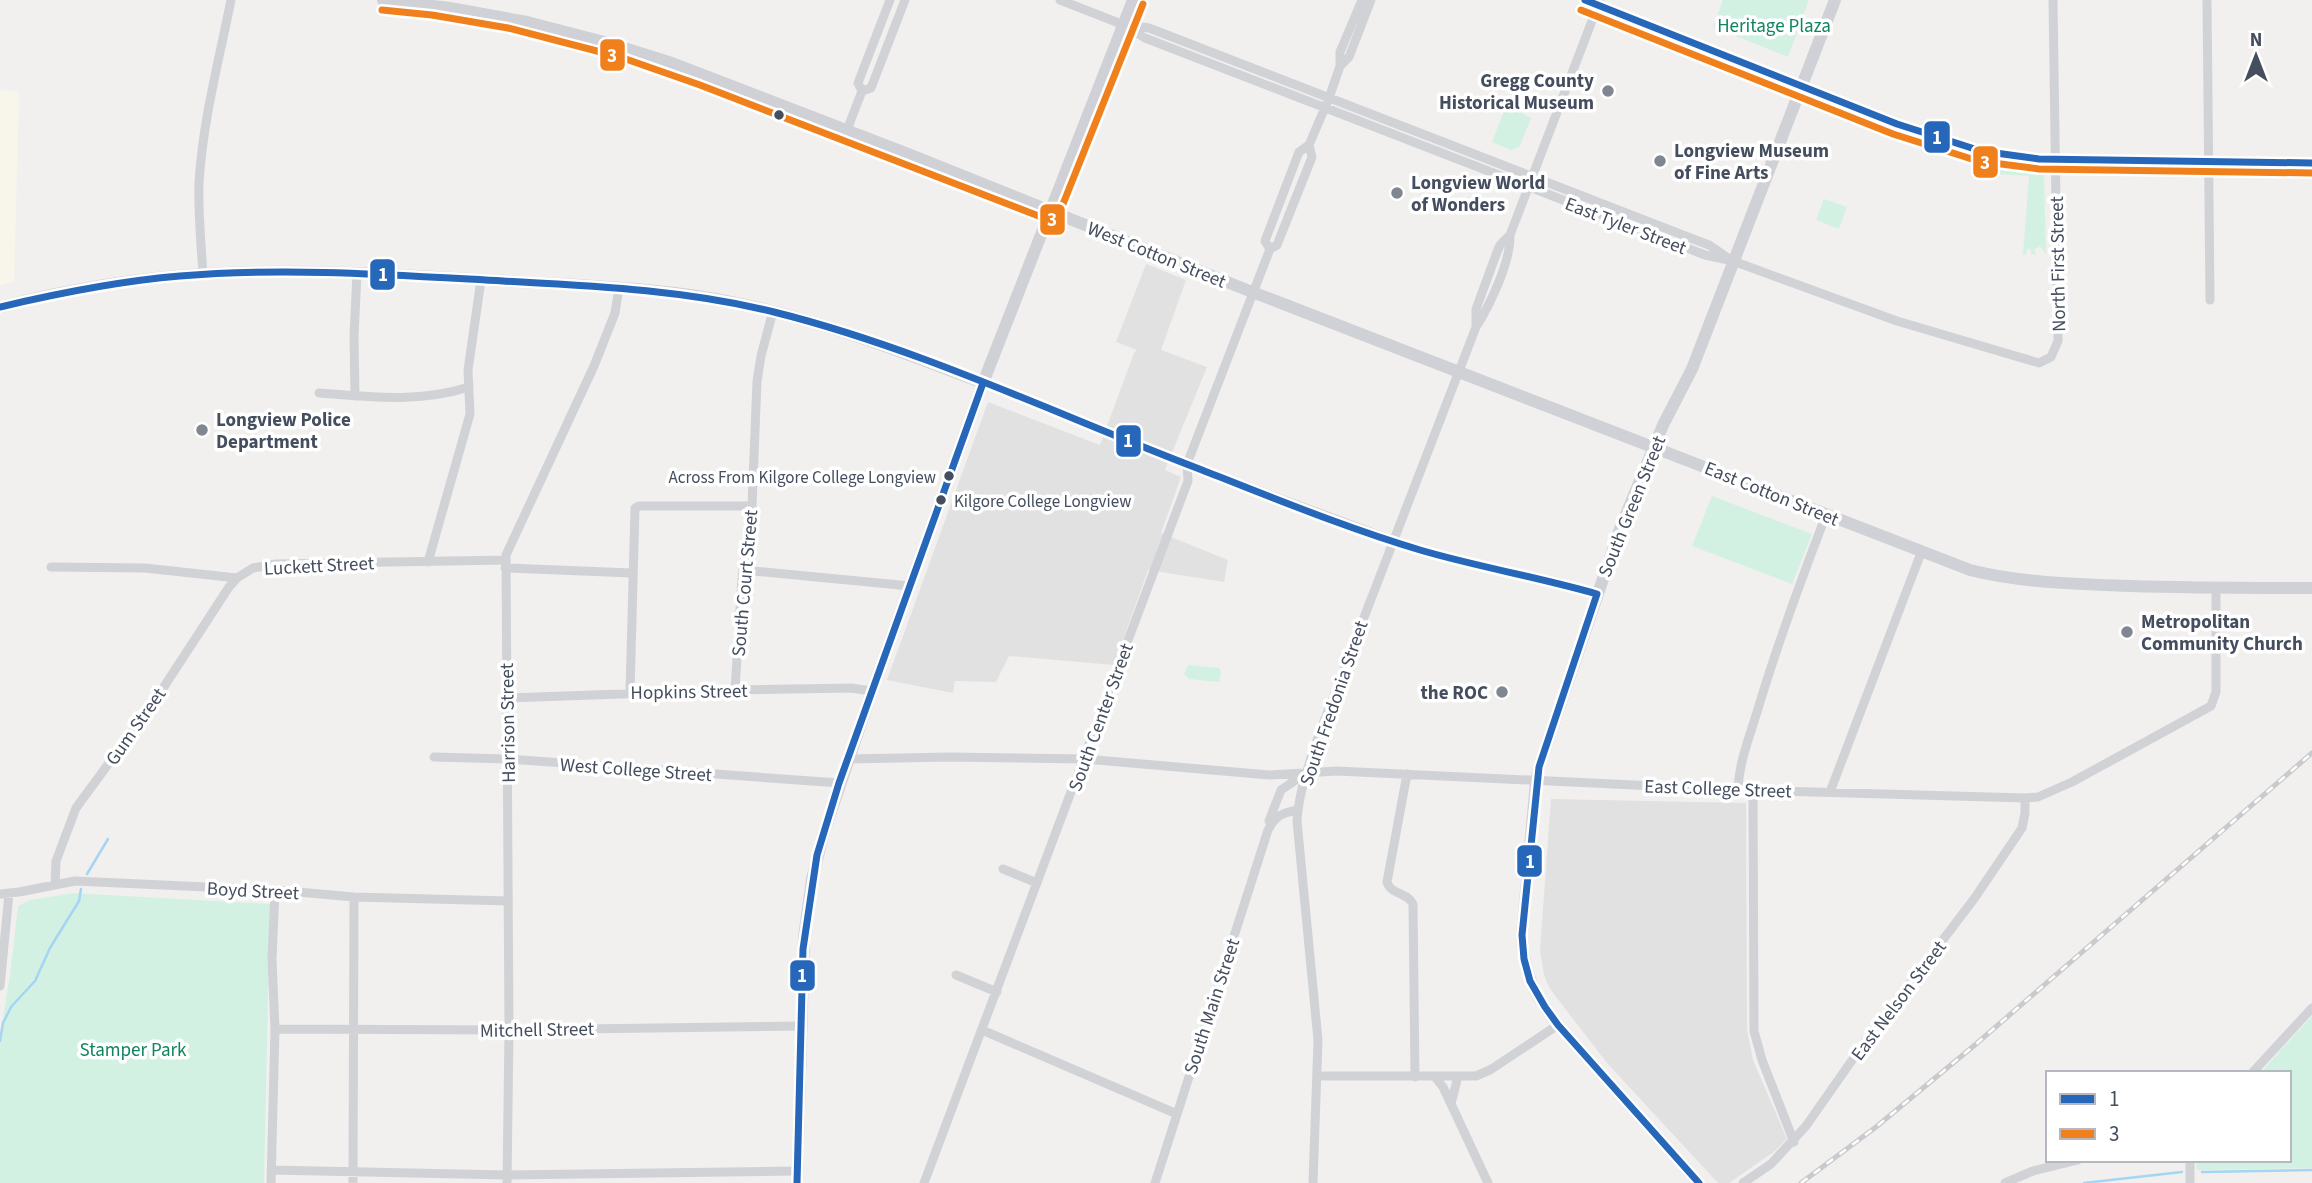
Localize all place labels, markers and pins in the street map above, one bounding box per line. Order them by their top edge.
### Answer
place label: Gregg County Historical Museum [1439,68,1594,117]
marker: Gregg County Historical Museum [1600,83,1616,99]
unlabelled marker [772,108,786,122]
place label: Longview Museum of Fine Arts [1674,138,1829,187]
marker: Longview Museum of Fine Arts [1652,153,1668,169]
place label: Longview World of Wonders [1411,170,1545,219]
marker: Longview World of Wonders [1389,185,1405,201]
place label: Longview Police Department [216,407,351,456]
marker: Longview Police Department [194,422,210,438]
place label: Across From Kilgore College Longview [669,466,936,490]
marker: Across From Kilgore College Longview [942,469,956,483]
place label: Kilgore College Longview [954,490,1131,514]
marker: Kilgore College Longview [934,493,948,507]
place label: Metropolitan Community Church [2141,609,2303,658]
marker: Metropolitan Community Church [2119,624,2135,640]
place label: the ROC [1421,680,1488,707]
marker: the ROC [1494,684,1510,700]

